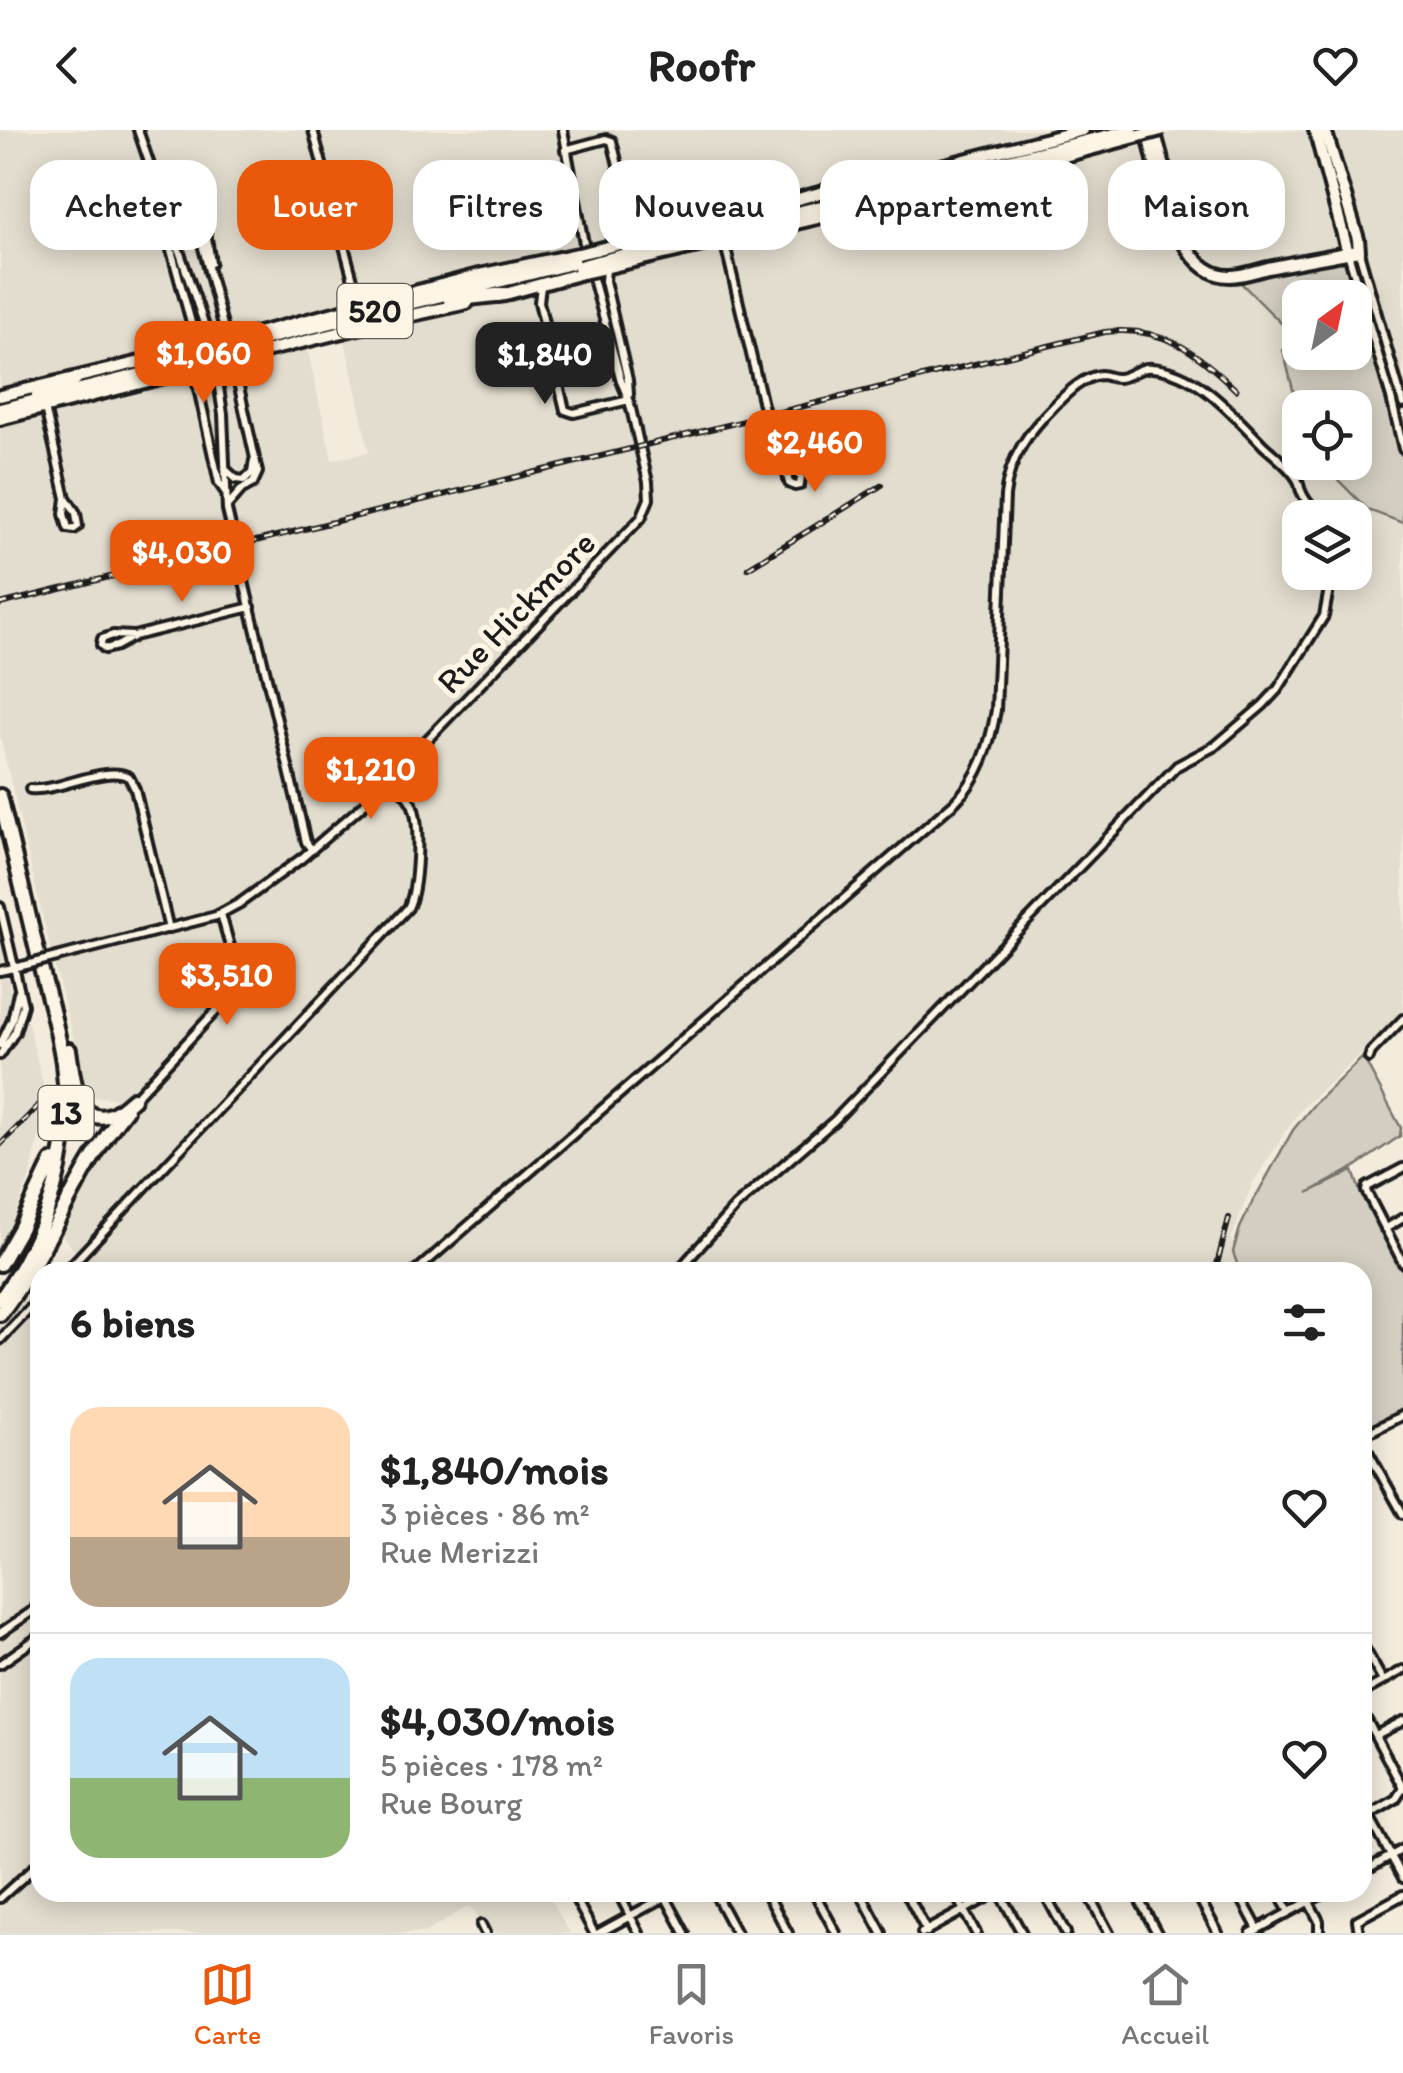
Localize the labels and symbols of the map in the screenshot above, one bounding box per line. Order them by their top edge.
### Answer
north arrow [1282,280,1372,370]
road number: 520 [338,284,412,338]
pin: $1,060 [123,321,285,406]
pin: $1,840 [464,322,626,407]
pin: $2,460 [734,410,896,495]
pin: $4,030 [101,520,263,605]
street label: Rue Hickmore [428,522,604,702]
pin: $1,210 [290,737,452,822]
pin: $3,510 [146,943,308,1028]
road number: 13 [38,1086,94,1140]

